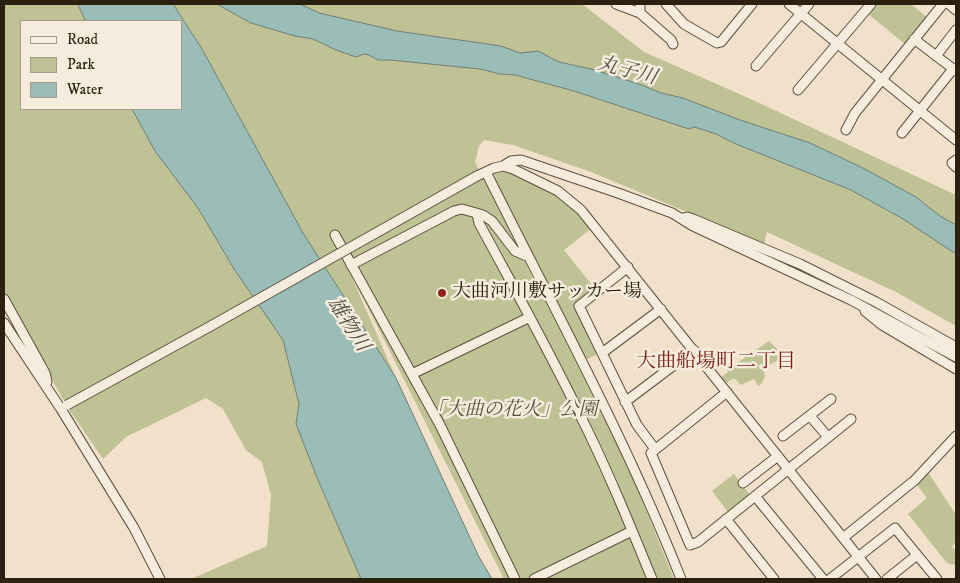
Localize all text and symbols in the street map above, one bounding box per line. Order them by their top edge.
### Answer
legend [20,20,182,110]
text: Road [67,30,98,49]
water label: 丸子川 [595,53,659,91]
text: Park [67,55,95,74]
text: Water [67,80,103,99]
place label: 大曲河川敷サッカー場 [452,282,642,304]
marker: 大曲河川敷サッカー場 [436,287,448,299]
water label: 雄物川 [321,293,373,357]
district label: 大曲船場町二丁目 [636,351,796,375]
park label: 「大曲の花火」公園 [427,400,597,422]

